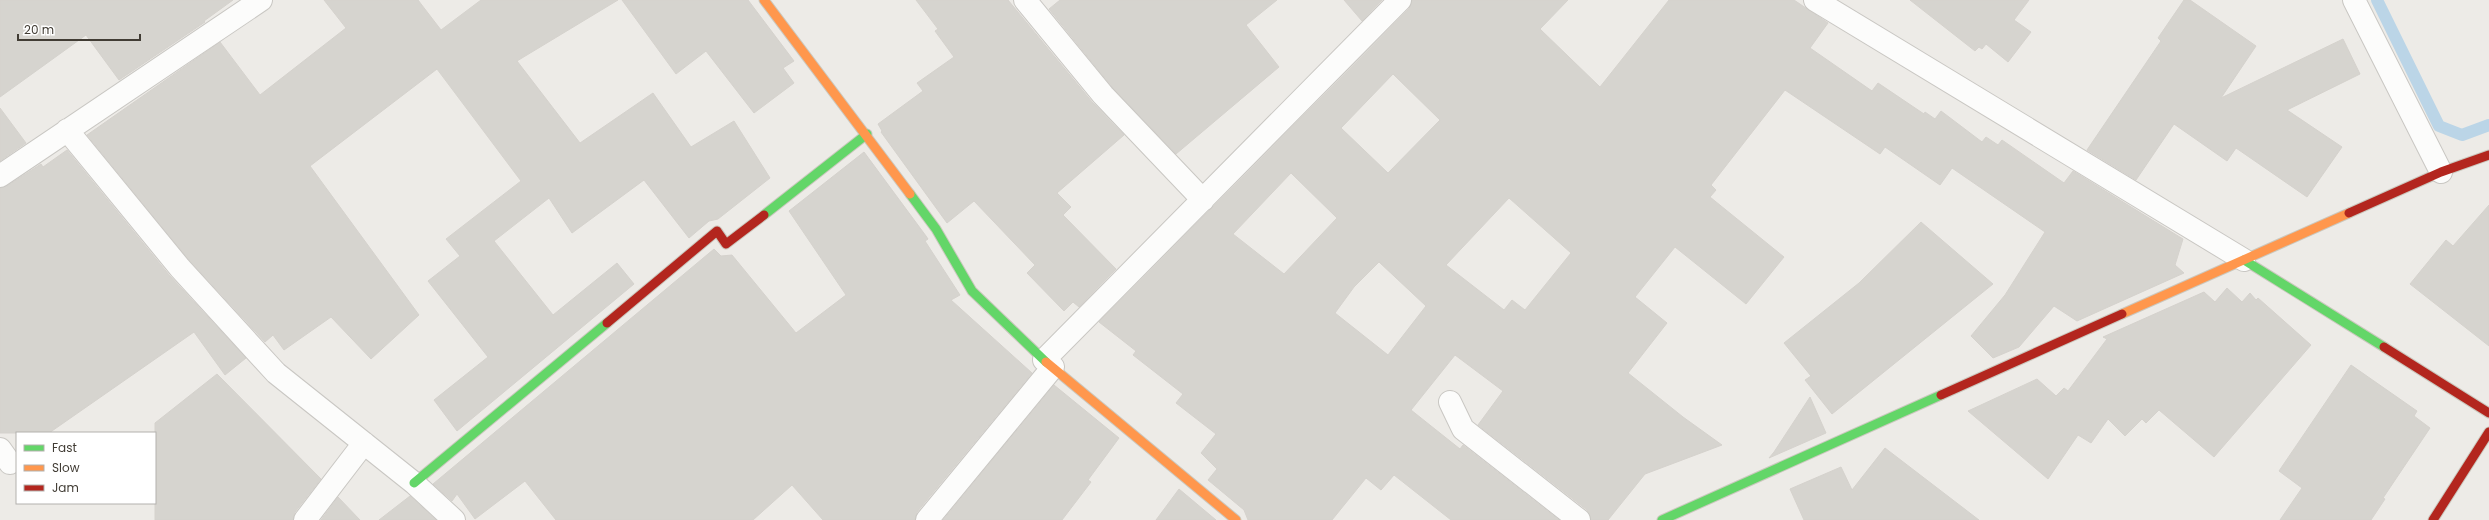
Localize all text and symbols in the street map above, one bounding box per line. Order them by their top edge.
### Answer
scale bar [18,16,140,42]
text: 20 m [24,21,54,38]
legend [16,432,156,504]
text: Fast [52,439,77,456]
text: Slow [52,459,80,476]
text: Jam [52,479,79,496]

